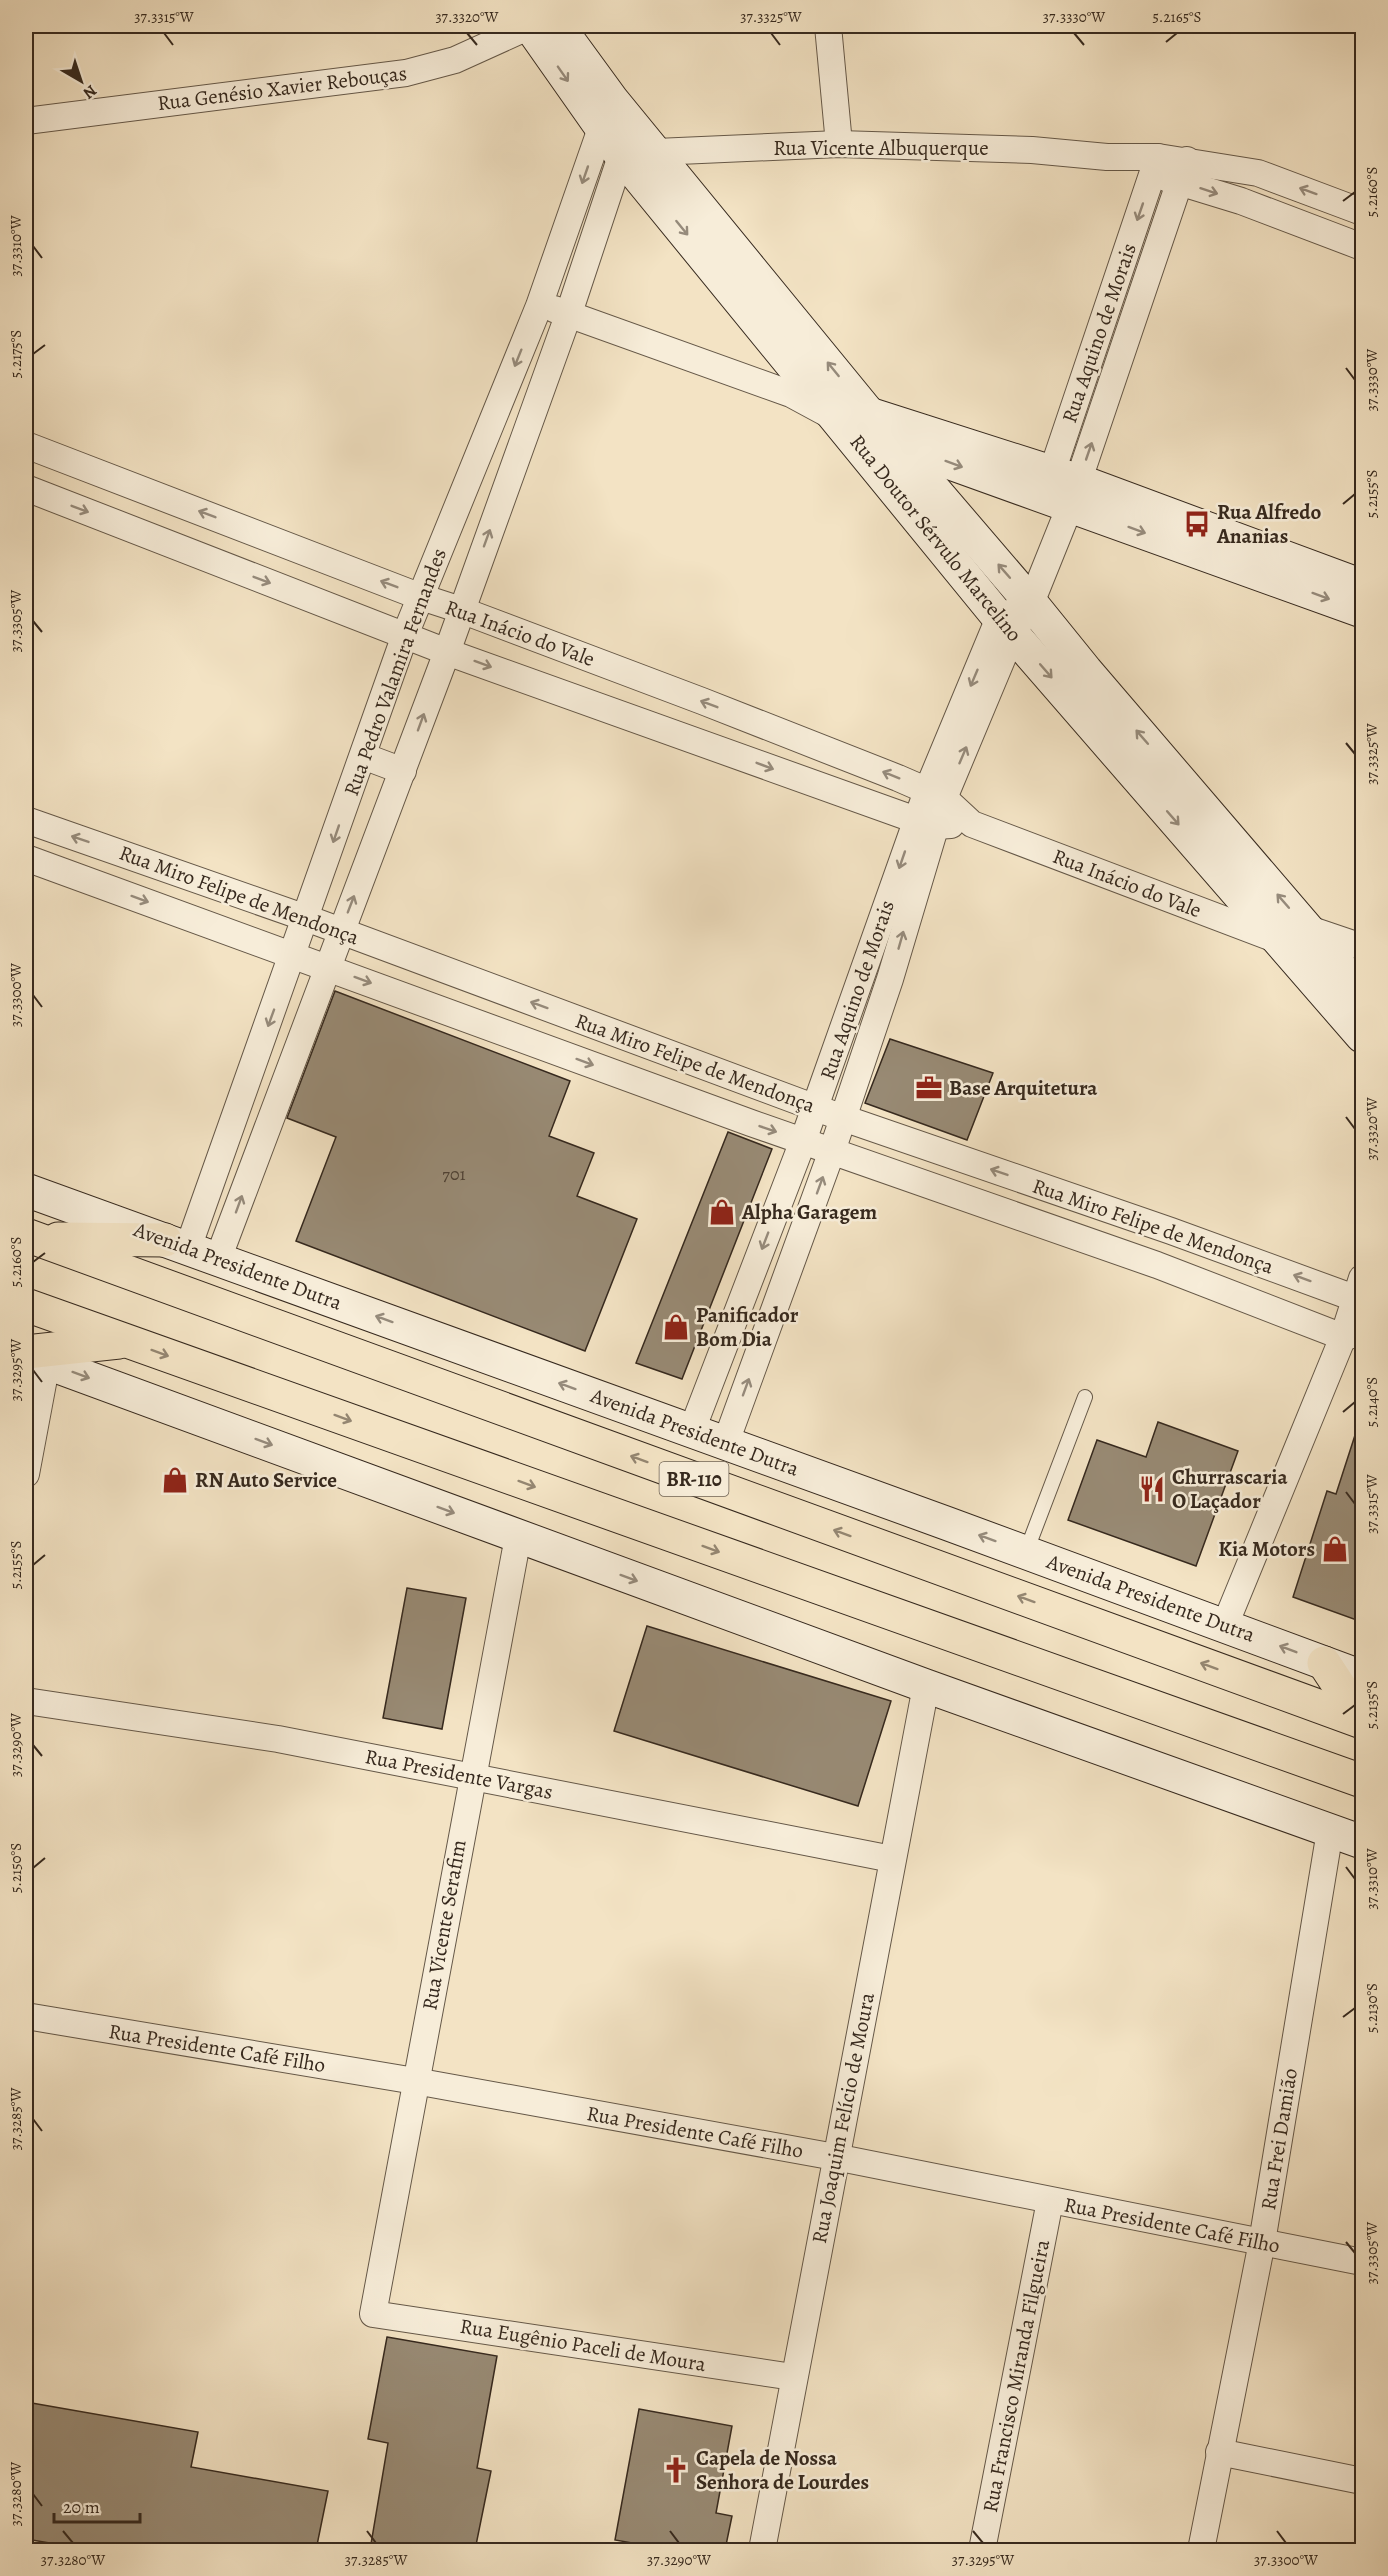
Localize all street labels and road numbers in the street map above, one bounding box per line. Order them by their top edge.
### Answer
street label: Rua Genésio Xavier Rebouças [156,59,408,117]
street label: Rua Vicente Albuquerque [773,134,989,162]
street label: Rua Aquino de Morais [1055,239,1143,427]
street label: Rua Doutor Sérvulo Marcelino [844,429,1028,647]
street label: Rua Pedro Valamira Fernandes [337,544,453,800]
street label: Rua Inácio do Vale [441,593,599,673]
street label: Rua Miro Felipe de Mendonça [115,839,363,952]
street label: Rua Inácio do Vale [1049,842,1205,924]
street label: Rua Aquino de Morais [813,896,901,1084]
street label: Rua Miro Felipe de Mendonça [571,1007,819,1120]
street label: Rua Miro Felipe de Mendonça [1029,1172,1277,1281]
street label: Avenida Presidente Dutra [129,1215,346,1317]
street label: Avenida Presidente Dutra [586,1381,803,1483]
road number: BR-110 [660,1462,728,1496]
street label: Avenida Presidente Dutra [1042,1547,1259,1649]
street label: Rua Presidente Vargas [363,1742,555,1806]
street label: Rua Vicente Serafim [415,1837,473,2013]
street label: Rua Joaquim Felício de Moura [805,1990,881,2246]
street label: Rua Presidente Café Filho [107,2017,327,2079]
street label: Rua Frei Damião [1254,2066,1304,2212]
street label: Rua Presidente Café Filho [585,2099,805,2165]
street label: Rua Presidente Café Filho [1062,2190,1282,2260]
street label: Rua Francisco Miranda Filgueira [976,2237,1056,2515]
street label: Rua Eugênio Paceli de Moura [458,2312,708,2378]

